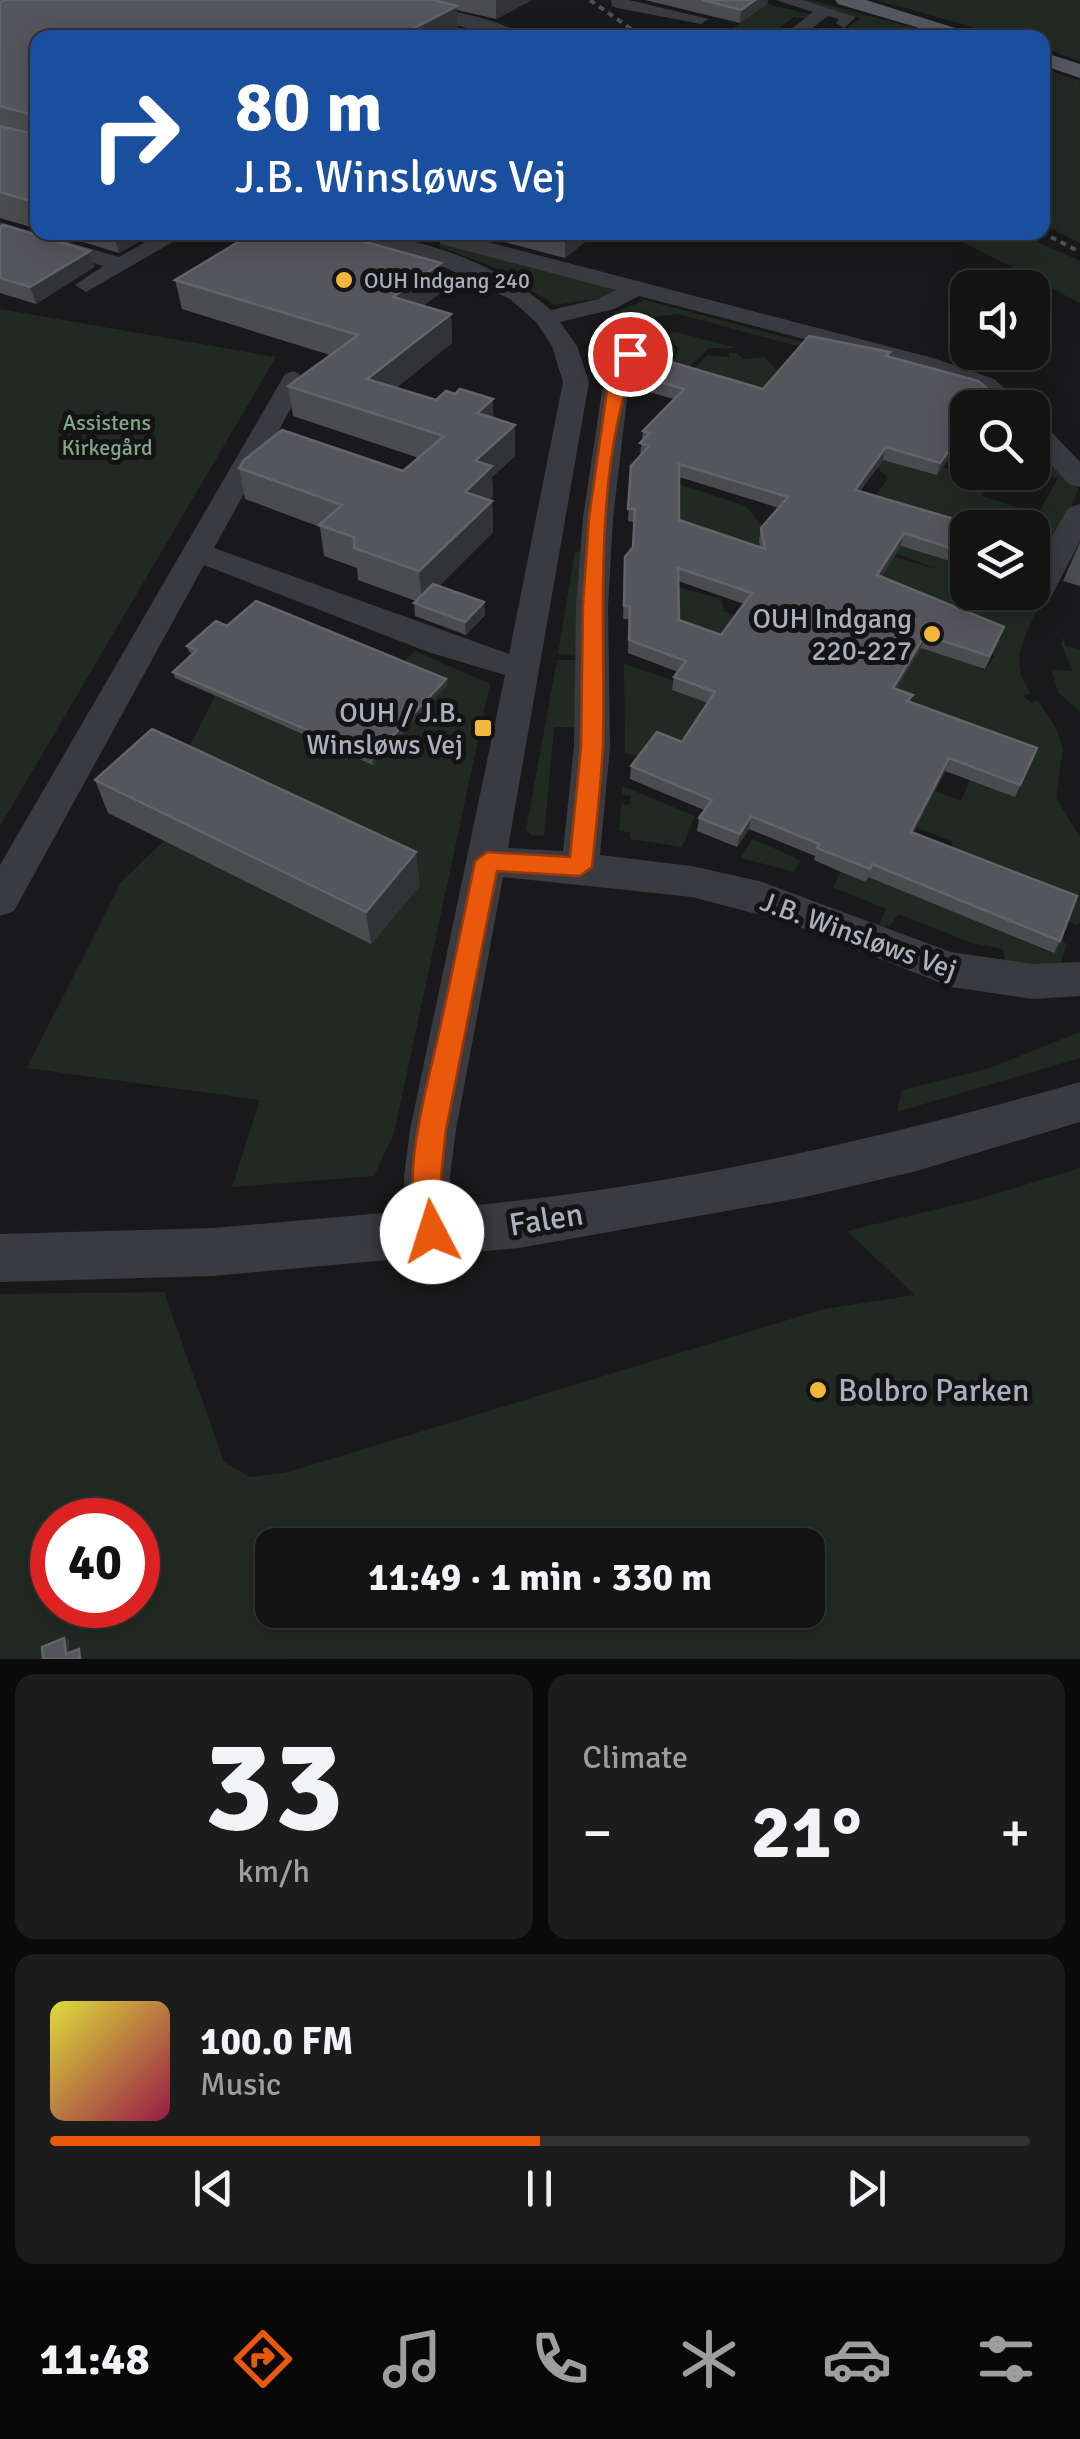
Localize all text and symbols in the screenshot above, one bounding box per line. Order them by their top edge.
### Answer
text: 80 m [235,64,383,150]
icon: right [70,70,200,200]
text: J.B. Winsløws Vej [235,150,567,205]
place label: OUH Indgang 240 [364,267,530,294]
marker: OUH Indgang 240 [333,269,355,291]
map controls [950,270,1050,610]
button: sound [950,270,1050,370]
pin [588,312,673,397]
icon: arrive [603,327,658,382]
button: search [950,390,1050,490]
park label: Assistens Kirkegård [61,409,153,461]
button: layers [950,510,1050,610]
place label: OUH Indgang 220-227 [752,602,912,668]
marker: OUH Indgang 220-227 [921,623,943,645]
place label: OUH / J.B. Winsløws Vej [306,696,463,762]
marker: OUH / J.B. Winsløws Vej [472,717,494,739]
street label: J.B. Winsløws Vej [756,885,961,987]
position arrow [380,1180,484,1284]
street label: Falen [506,1194,586,1245]
place label: Bolbro Parken [838,1371,1029,1410]
marker: Bolbro Parken [807,1379,829,1401]
speed limit sign: 40 [30,1498,160,1628]
text: 11:49 · 1 min · 330 m [368,1554,712,1601]
text: 33 [204,1707,344,1867]
text: Climate [583,1738,688,1777]
text: 21° [751,1786,862,1879]
text: − [583,1799,612,1867]
text: + [1000,1799,1030,1867]
text: km/h [238,1852,310,1891]
text: 100.0 FM [200,2018,353,2065]
text: Music [200,2065,281,2104]
icon: previous [186,2161,241,2216]
icon: pause [512,2161,567,2216]
icon: next [839,2161,894,2216]
icon: directions [228,2324,298,2394]
icon: music [377,2324,447,2394]
icon: phone [525,2324,595,2394]
icon: climate [674,2324,744,2394]
icon: car [822,2324,892,2394]
icon: filters [971,2324,1041,2394]
text: 11:48 [39,2332,150,2387]

